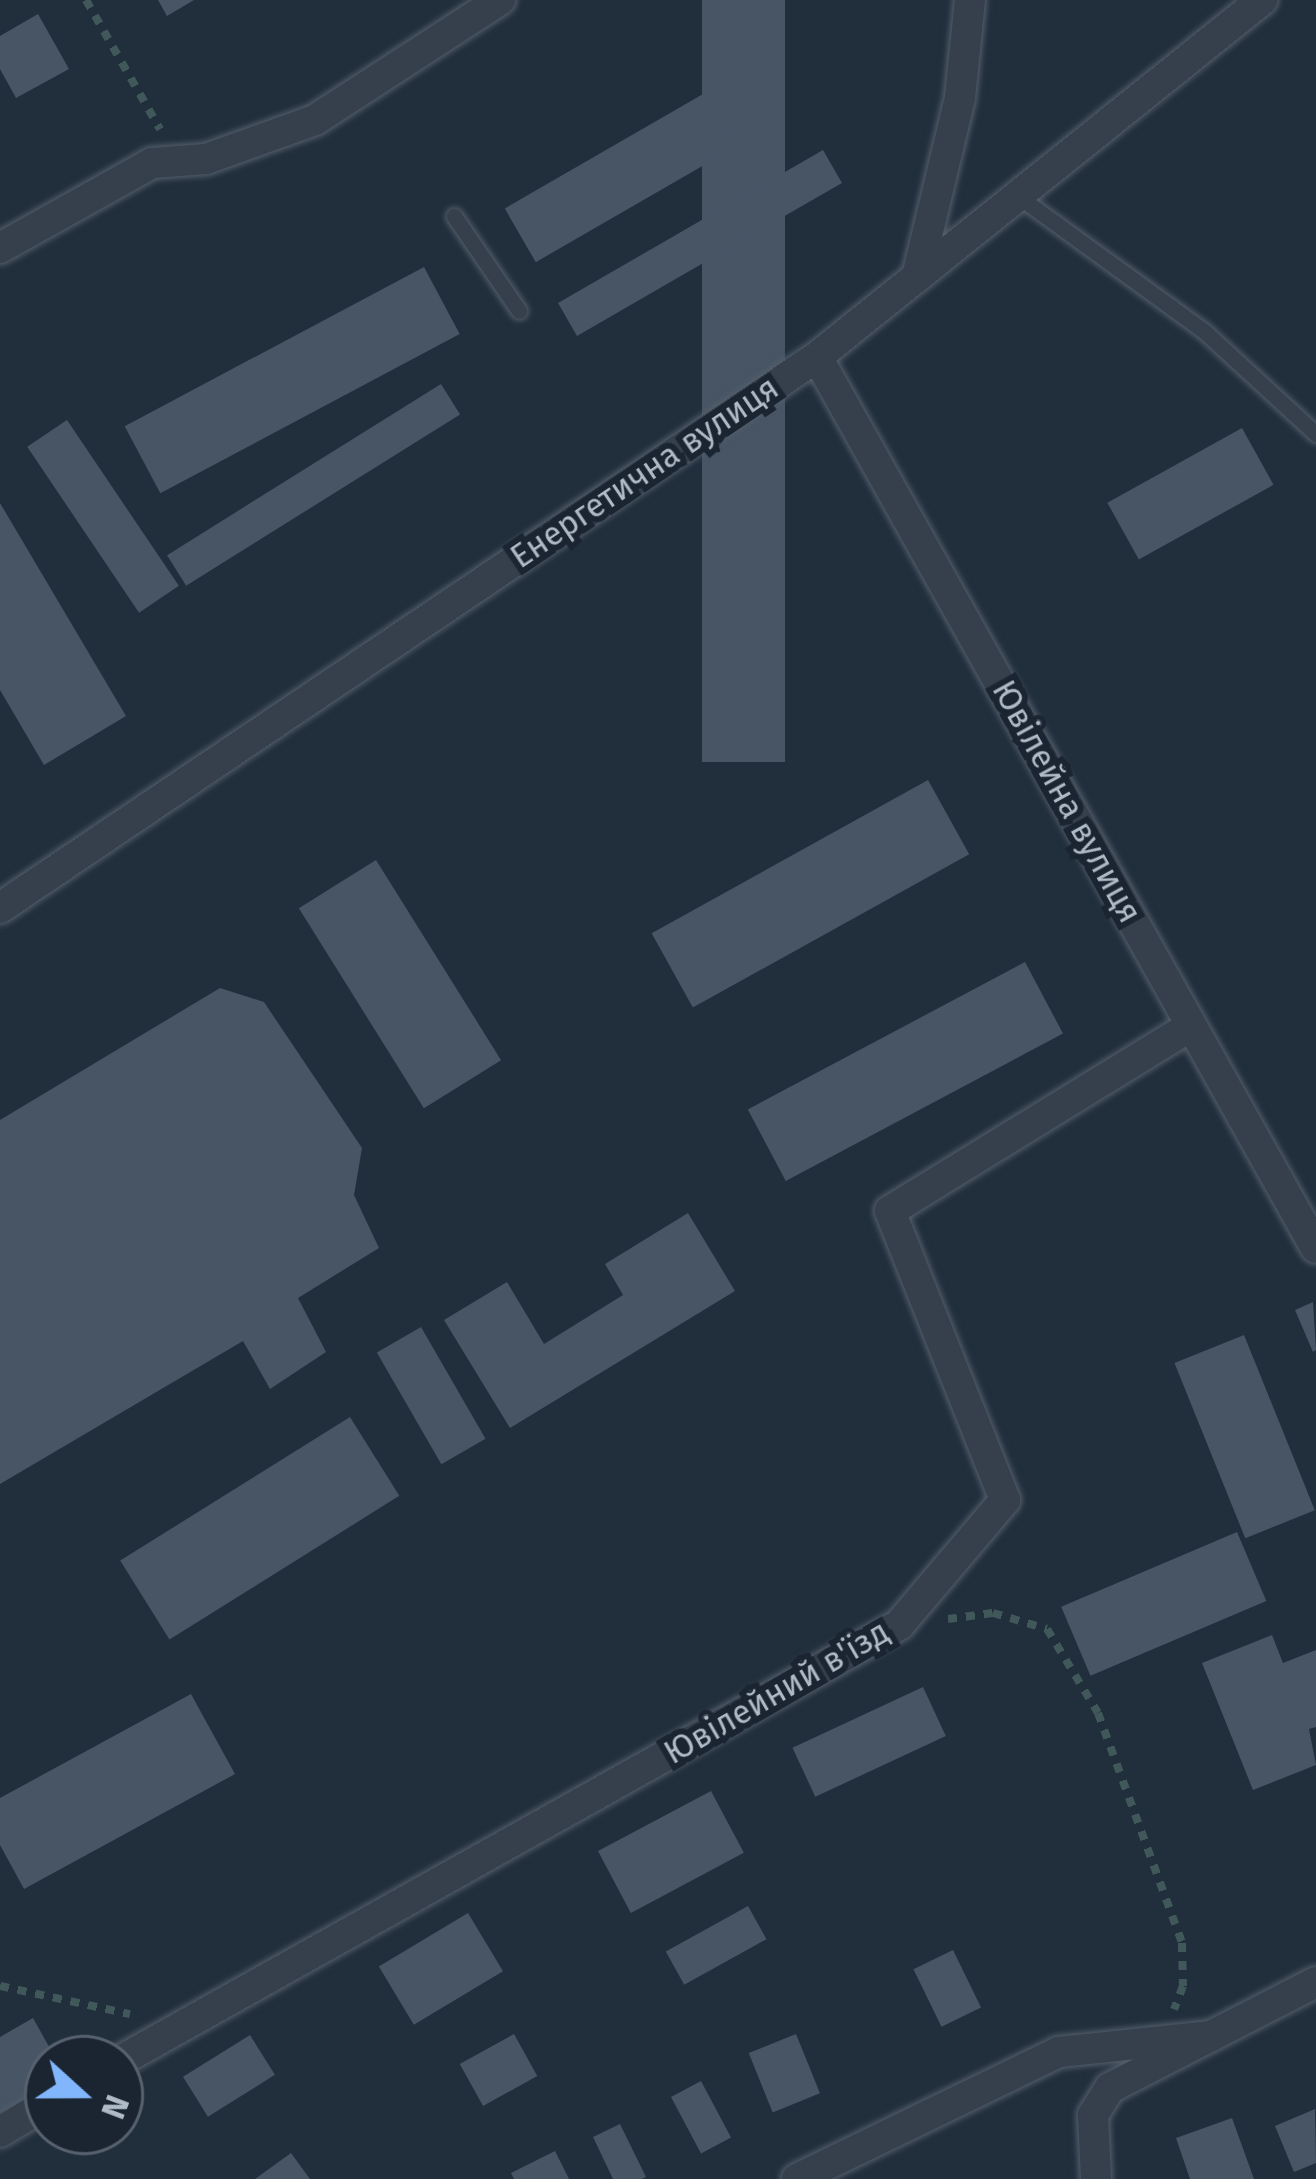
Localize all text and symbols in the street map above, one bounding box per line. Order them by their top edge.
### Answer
street label: Енергетична вулиця [504,369,786,577]
street label: Ювілейна вулиця [983,674,1149,930]
street label: Ювілейний в'їзд [658,1613,896,1773]
north arrow [24,2035,144,2155]
text: N [92,2089,137,2124]

